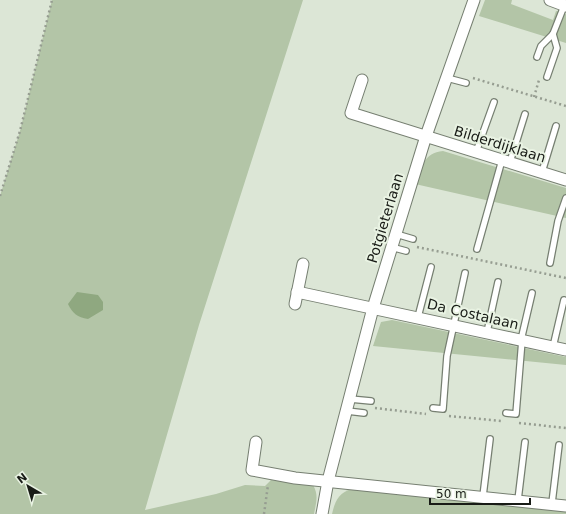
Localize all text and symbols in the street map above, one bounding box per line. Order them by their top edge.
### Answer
street label: Bilderdijklaan [452,122,548,166]
street label: Potgieterlaan [364,171,406,265]
street label: Da Costalaan [426,296,520,332]
north arrow [8,466,48,506]
text: N [15,471,30,486]
scale bar [430,480,530,506]
text: 50 m [436,487,467,501]

